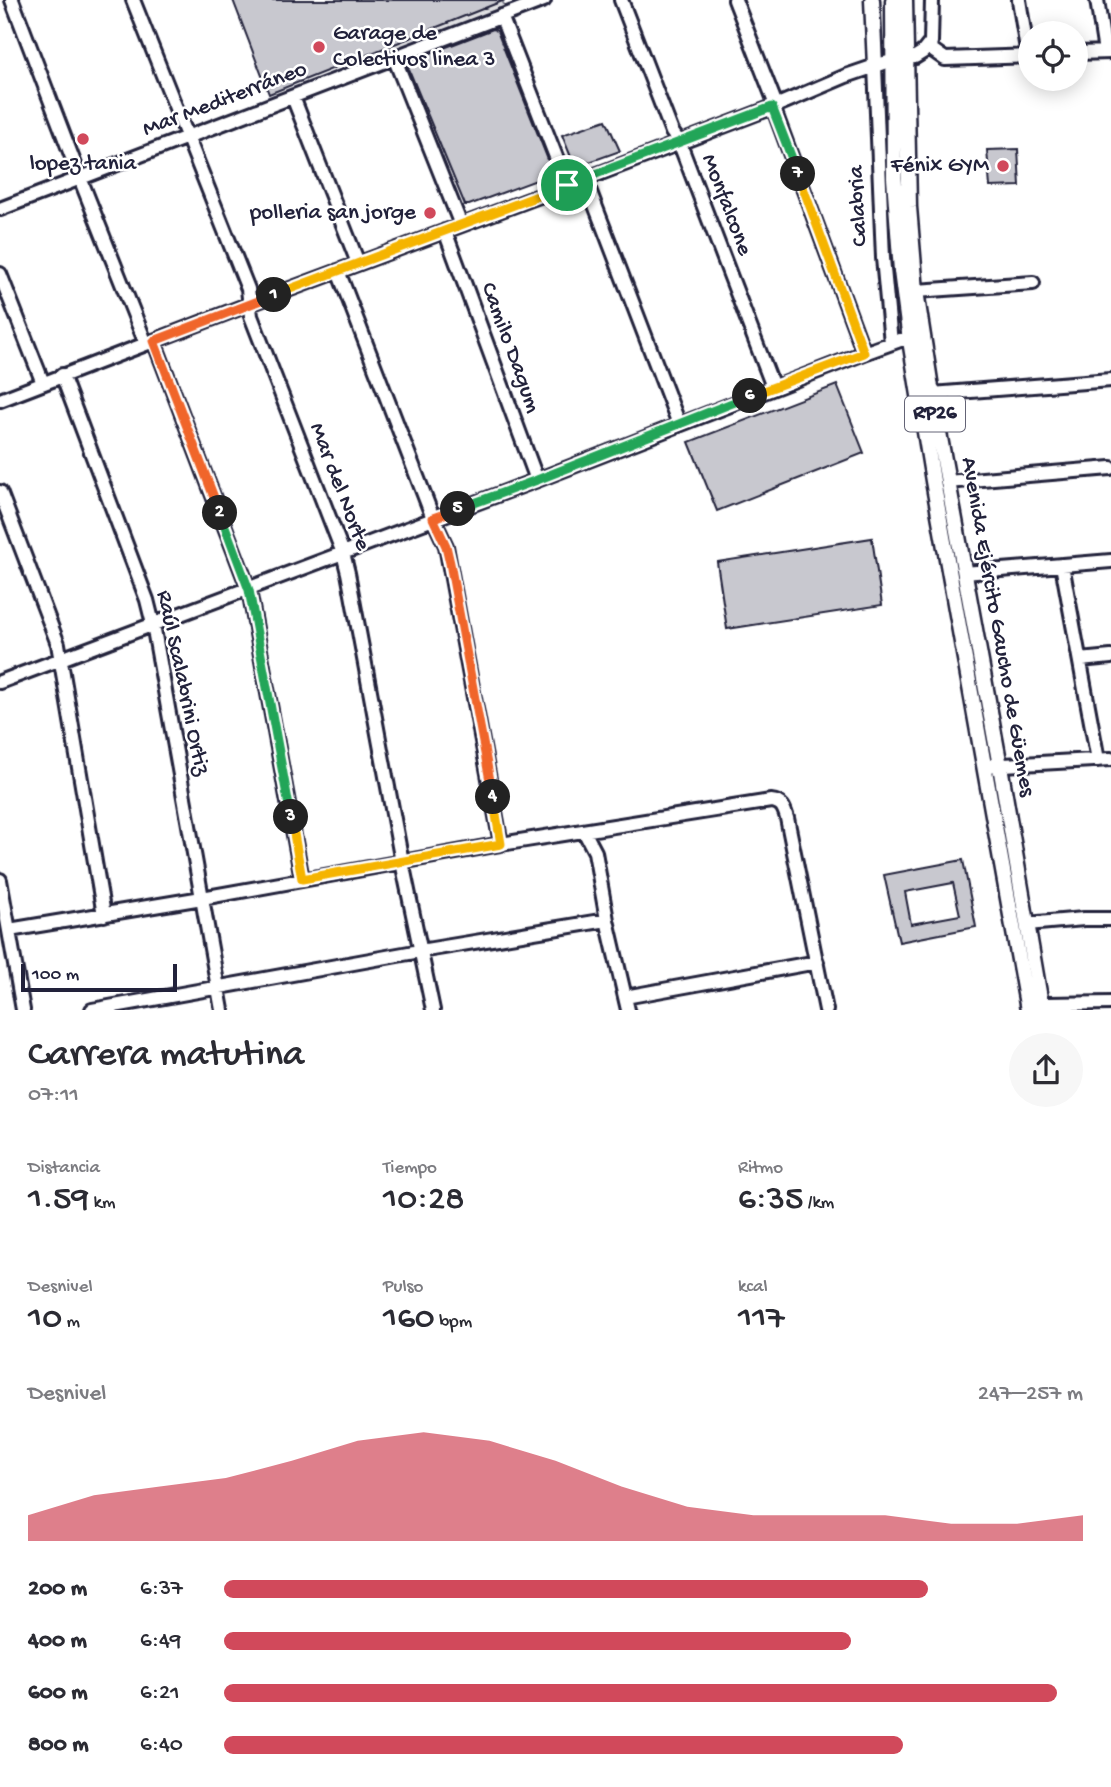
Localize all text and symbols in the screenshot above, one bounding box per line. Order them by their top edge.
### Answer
place label: Garage de Colectivos linea 3 [333,21,496,74]
map controls [1018,21,1088,91]
button: locate [1018,21,1088,91]
marker: Garage de Colectivos linea 3 [311,39,327,55]
street label: Mar Mediterráneo [139,56,311,144]
marker: lopez tania [75,131,91,147]
place label: lopez tania [30,151,138,178]
street label: Monfalcone [694,151,758,260]
place label: Fénix GYM [890,153,990,180]
pin [537,155,597,215]
pin: 7 [780,156,816,192]
marker: Fénix GYM [995,158,1011,174]
text: 7 [793,162,802,185]
street label: Calabria [843,164,875,247]
icon: arrive [548,166,586,204]
place label: polleria san jorge [249,200,417,227]
marker: polleria san jorge [422,205,438,221]
pin: 1 [256,278,292,312]
street label: Camilo Dagum [474,279,546,417]
text: 1 [270,283,277,306]
pin: 6 [732,378,768,414]
text: 6 [745,384,754,407]
road number: RP26 [905,396,965,432]
street label: Mar del Norte [302,419,376,556]
street label: Avenida Ejército Gaucho de Güemes [954,455,1040,799]
pin: 5 [440,491,476,526]
pin: 2 [202,496,238,530]
text: 5 [453,497,463,520]
text: 2 [215,501,224,524]
street label: Raúl Scalabrini Ortiz [149,588,215,779]
pin: 4 [476,780,510,814]
text: 4 [488,785,497,808]
pin: 3 [274,800,308,834]
text: 3 [286,805,295,828]
scale bar [21,961,177,993]
text: 100 m [32,964,79,987]
button: share [1009,1033,1083,1107]
text: Carrera matutina [28,1034,304,1078]
text: 07:11 [28,1082,79,1109]
text: Distancia [28,1157,100,1180]
text: Tiempo [383,1157,437,1180]
text: Ritmo [738,1157,783,1180]
text: 1.59 [28,1180,89,1221]
text: 10:28 [383,1180,464,1221]
text: 6:35 [738,1180,803,1221]
text: km [89,1192,116,1215]
text: /km [803,1192,834,1215]
text: Desnivel [28,1276,93,1299]
text: Pulso [383,1276,423,1299]
text: kcal [738,1276,768,1299]
text: 10 [28,1299,62,1340]
text: 160 [383,1299,435,1340]
text: 117 [738,1299,784,1340]
text: m [62,1311,80,1334]
text: bpm [435,1311,472,1334]
text: Desnivel [28,1381,106,1408]
text: 247–257 m [978,1381,1083,1408]
text: 200 m [28,1576,87,1603]
text: 6:37 [140,1576,183,1603]
text: 400 m [28,1628,87,1655]
text: 6:49 [140,1628,181,1655]
text: 600 m [28,1680,88,1707]
text: 6:21 [140,1680,179,1707]
text: 800 m [28,1732,89,1759]
text: 6:40 [140,1732,183,1759]

